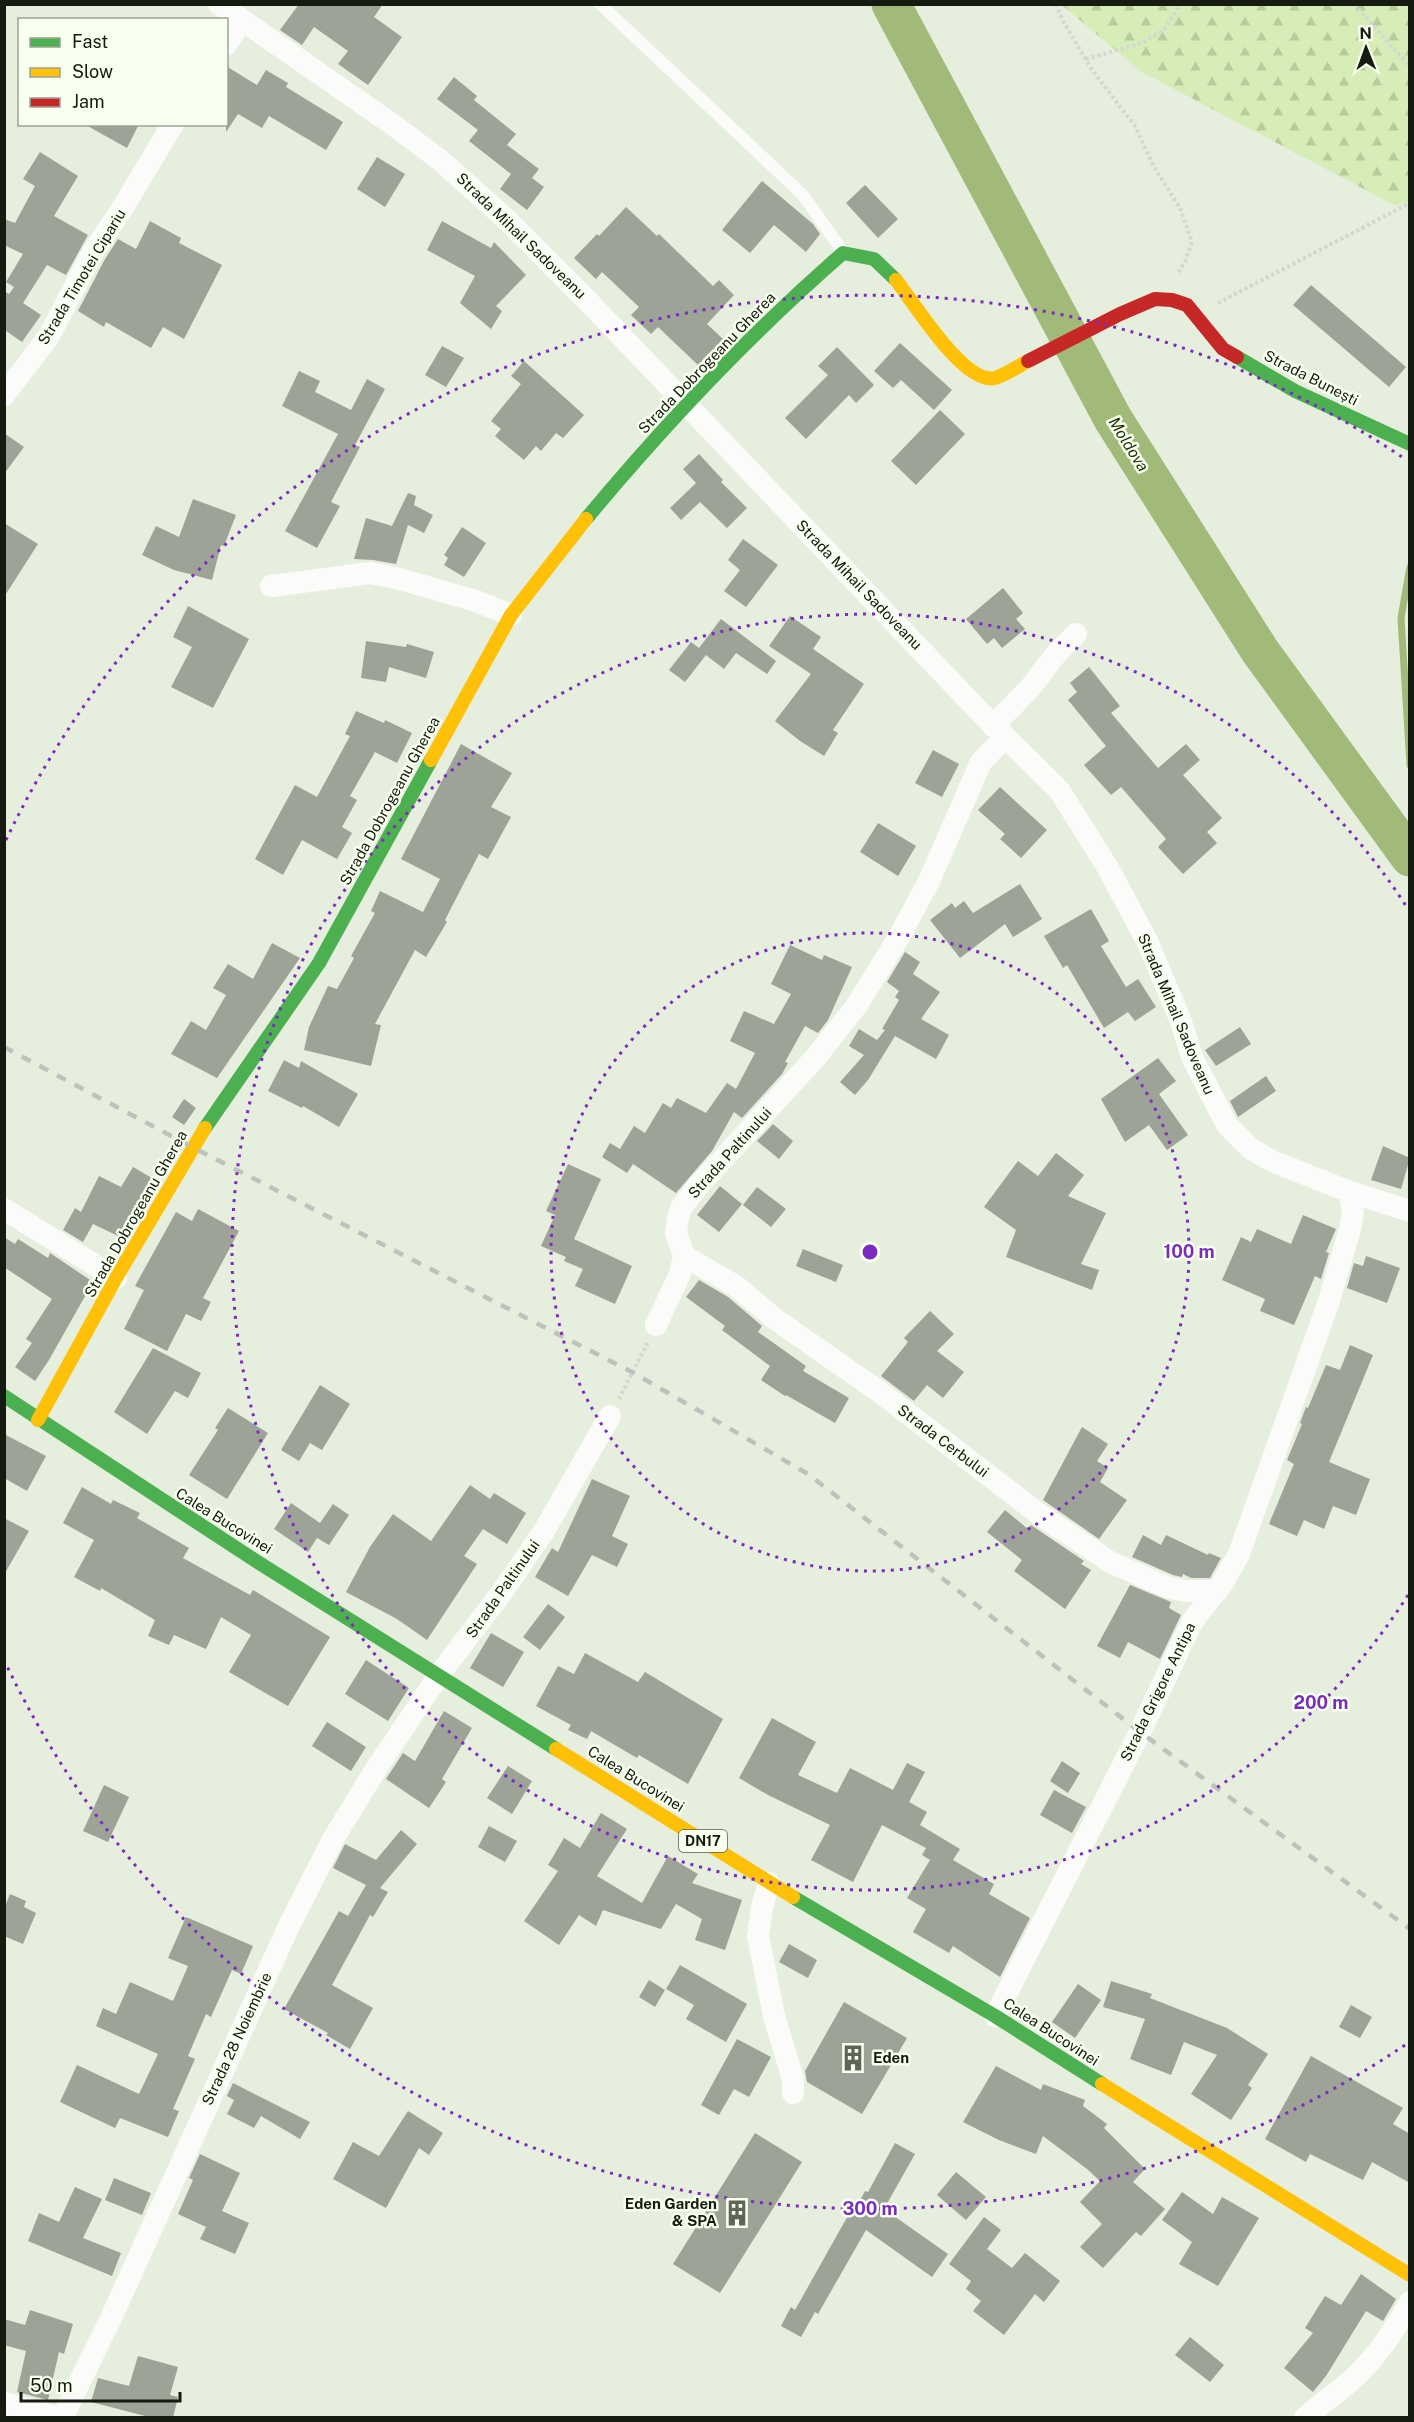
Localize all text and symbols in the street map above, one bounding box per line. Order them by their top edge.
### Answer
legend [18,18,228,126]
north arrow [1336,18,1396,78]
text: N [1359,24,1372,43]
text: Fast [72,31,108,52]
text: Slow [72,61,113,82]
text: Jam [72,91,105,112]
street label: Strada Mihail Sadoveanu [453,169,590,302]
street label: Strada Timotei Cipariu [34,206,129,348]
street label: Strada Dobrogeanu Gherea [635,289,779,437]
street label: Strada Bunești [1261,347,1361,409]
water label: Moldova [1105,414,1153,475]
street label: Strada Mihail Sadoveanu [793,516,926,653]
street label: Strada Dobrogeanu Gherea [336,714,443,888]
street label: Strada Mihail Sadoveanu [1135,931,1218,1097]
street label: Strada Paltinului [685,1104,775,1201]
street label: Strada Dobrogeanu Gherea [81,1127,190,1300]
text: 100 m [1163,1241,1215,1262]
centre of rings [860,1242,880,1262]
street label: Strada Cerbului [894,1401,992,1480]
street label: Calea Bucovinei [173,1484,276,1557]
street label: Strada Paltinului [462,1536,543,1641]
street label: Strada Grigore Antipa [1117,1620,1199,1764]
text: 200 m [1294,1692,1348,1713]
street label: Calea Bucovinei [585,1742,688,1815]
road number: DN17 [679,1830,727,1852]
street label: Strada 28 Noiembrie [198,1970,275,2108]
street label: Calea Bucovinei [1000,1994,1102,2069]
building icon: Eden [838,2043,868,2073]
place label: Eden [873,2049,909,2066]
place label: Eden Garden & SPA [625,2195,717,2229]
building icon: Eden Garden & SPA [722,2198,752,2228]
text: 300 m [842,2198,898,2219]
scale bar [21,2365,180,2403]
text: 50 m [30,2375,73,2396]

